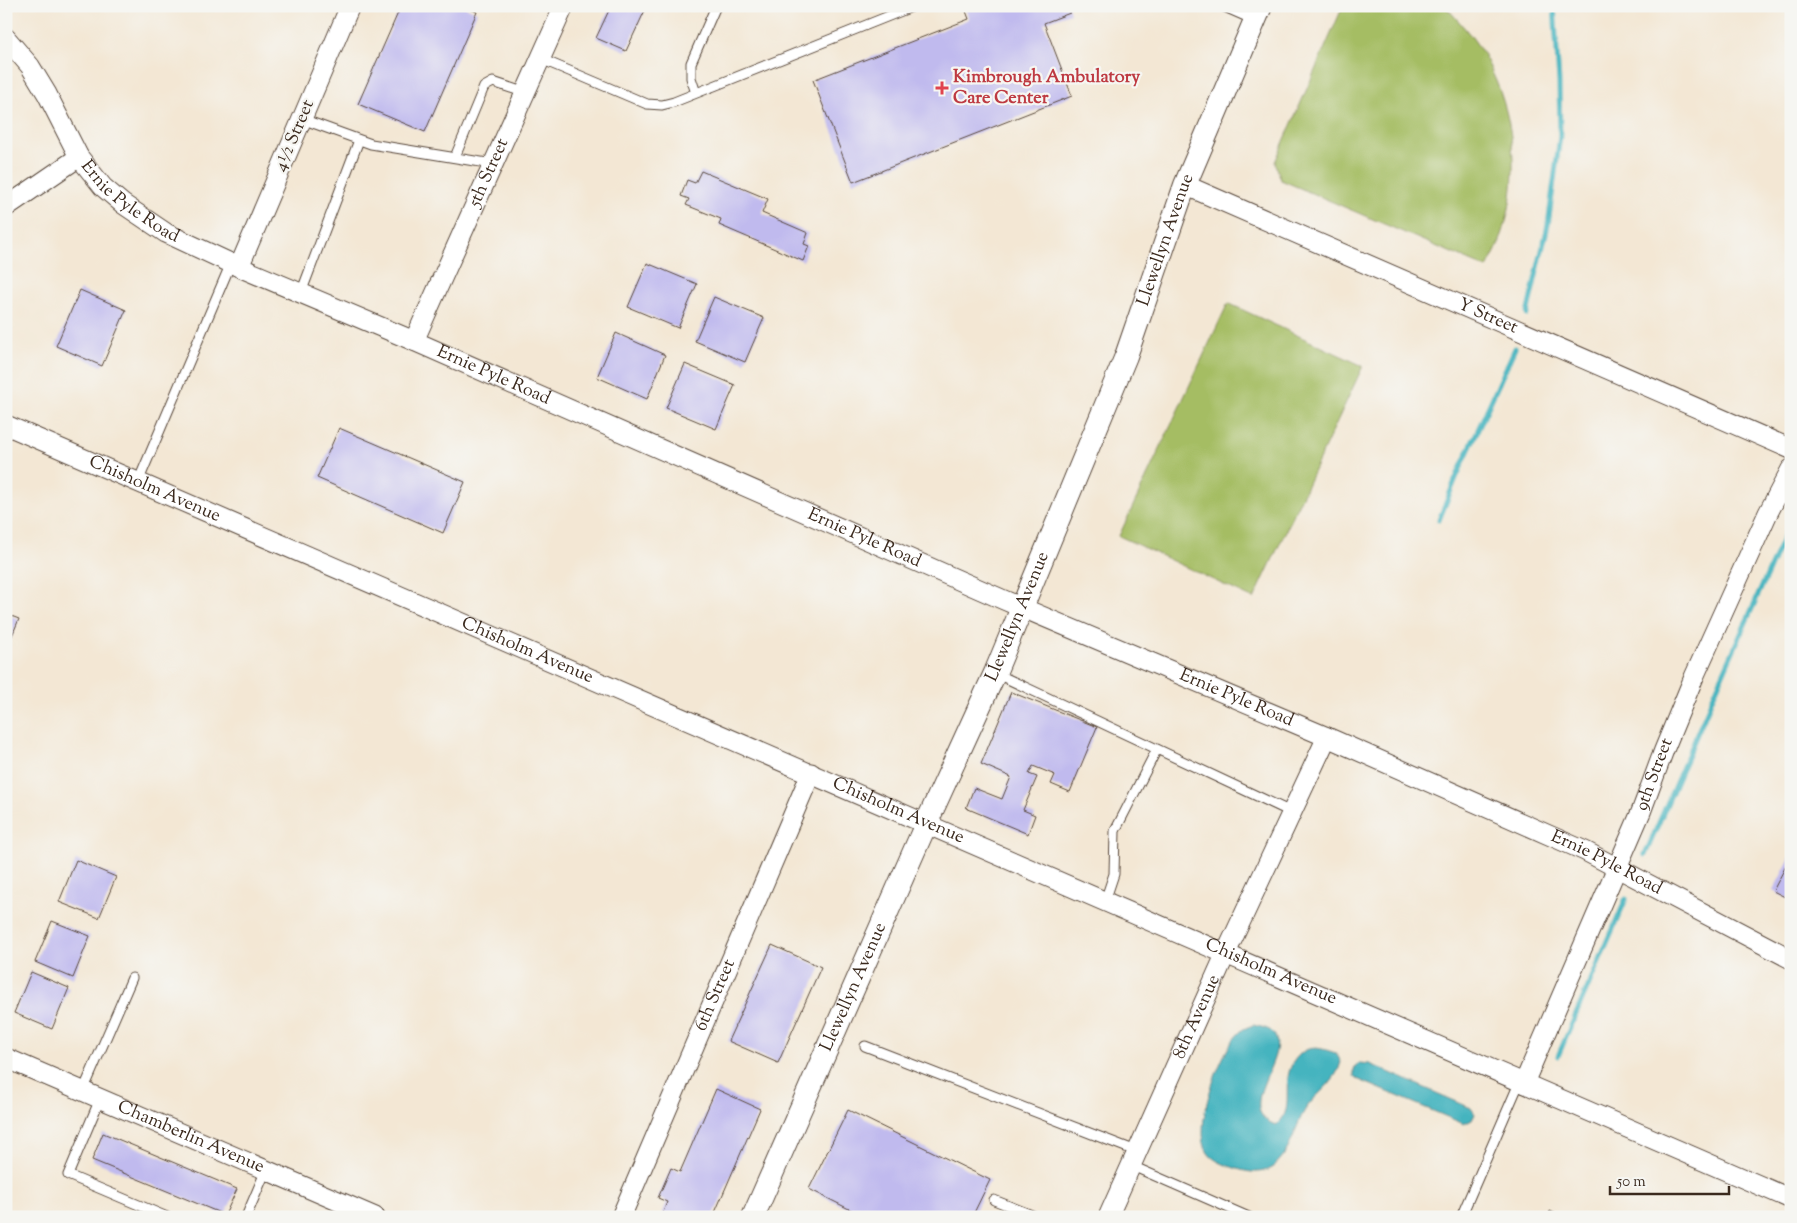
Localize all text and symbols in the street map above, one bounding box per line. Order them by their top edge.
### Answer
place label: Kimbrough Ambulatory Care Center [953,65,1140,112]
marker: Kimbrough Ambulatory Care Center [935,81,949,95]
street label: 4½ Street [268,96,322,176]
street label: 5th Street [462,134,516,213]
street label: Ernie Pyle Road [74,155,183,250]
street label: Llewellyn Avenue [1131,170,1201,310]
street label: Y Street [1453,292,1522,341]
street label: Ernie Pyle Road [432,339,554,412]
street label: Chisholm Avenue [84,450,225,530]
street label: Ernie Pyle Road [803,502,925,575]
street label: Llewellyn Avenue [980,548,1057,686]
street label: Chisholm Avenue [457,611,597,691]
street label: Ernie Pyle Road [1175,663,1297,734]
street label: 9th Street [1629,734,1680,815]
street label: Chisholm Avenue [828,771,968,851]
street label: Ernie Pyle Road [1546,824,1667,902]
street label: Llewellyn Avenue [814,919,894,1056]
street label: Chisholm Avenue [1201,932,1341,1012]
street label: 6th Street [689,955,743,1035]
street label: 8th Avenue [1167,971,1228,1063]
street label: Chamberlin Avenue [113,1094,268,1181]
scale bar [1610,1163,1728,1195]
text: 50 m [1616,1172,1646,1193]

